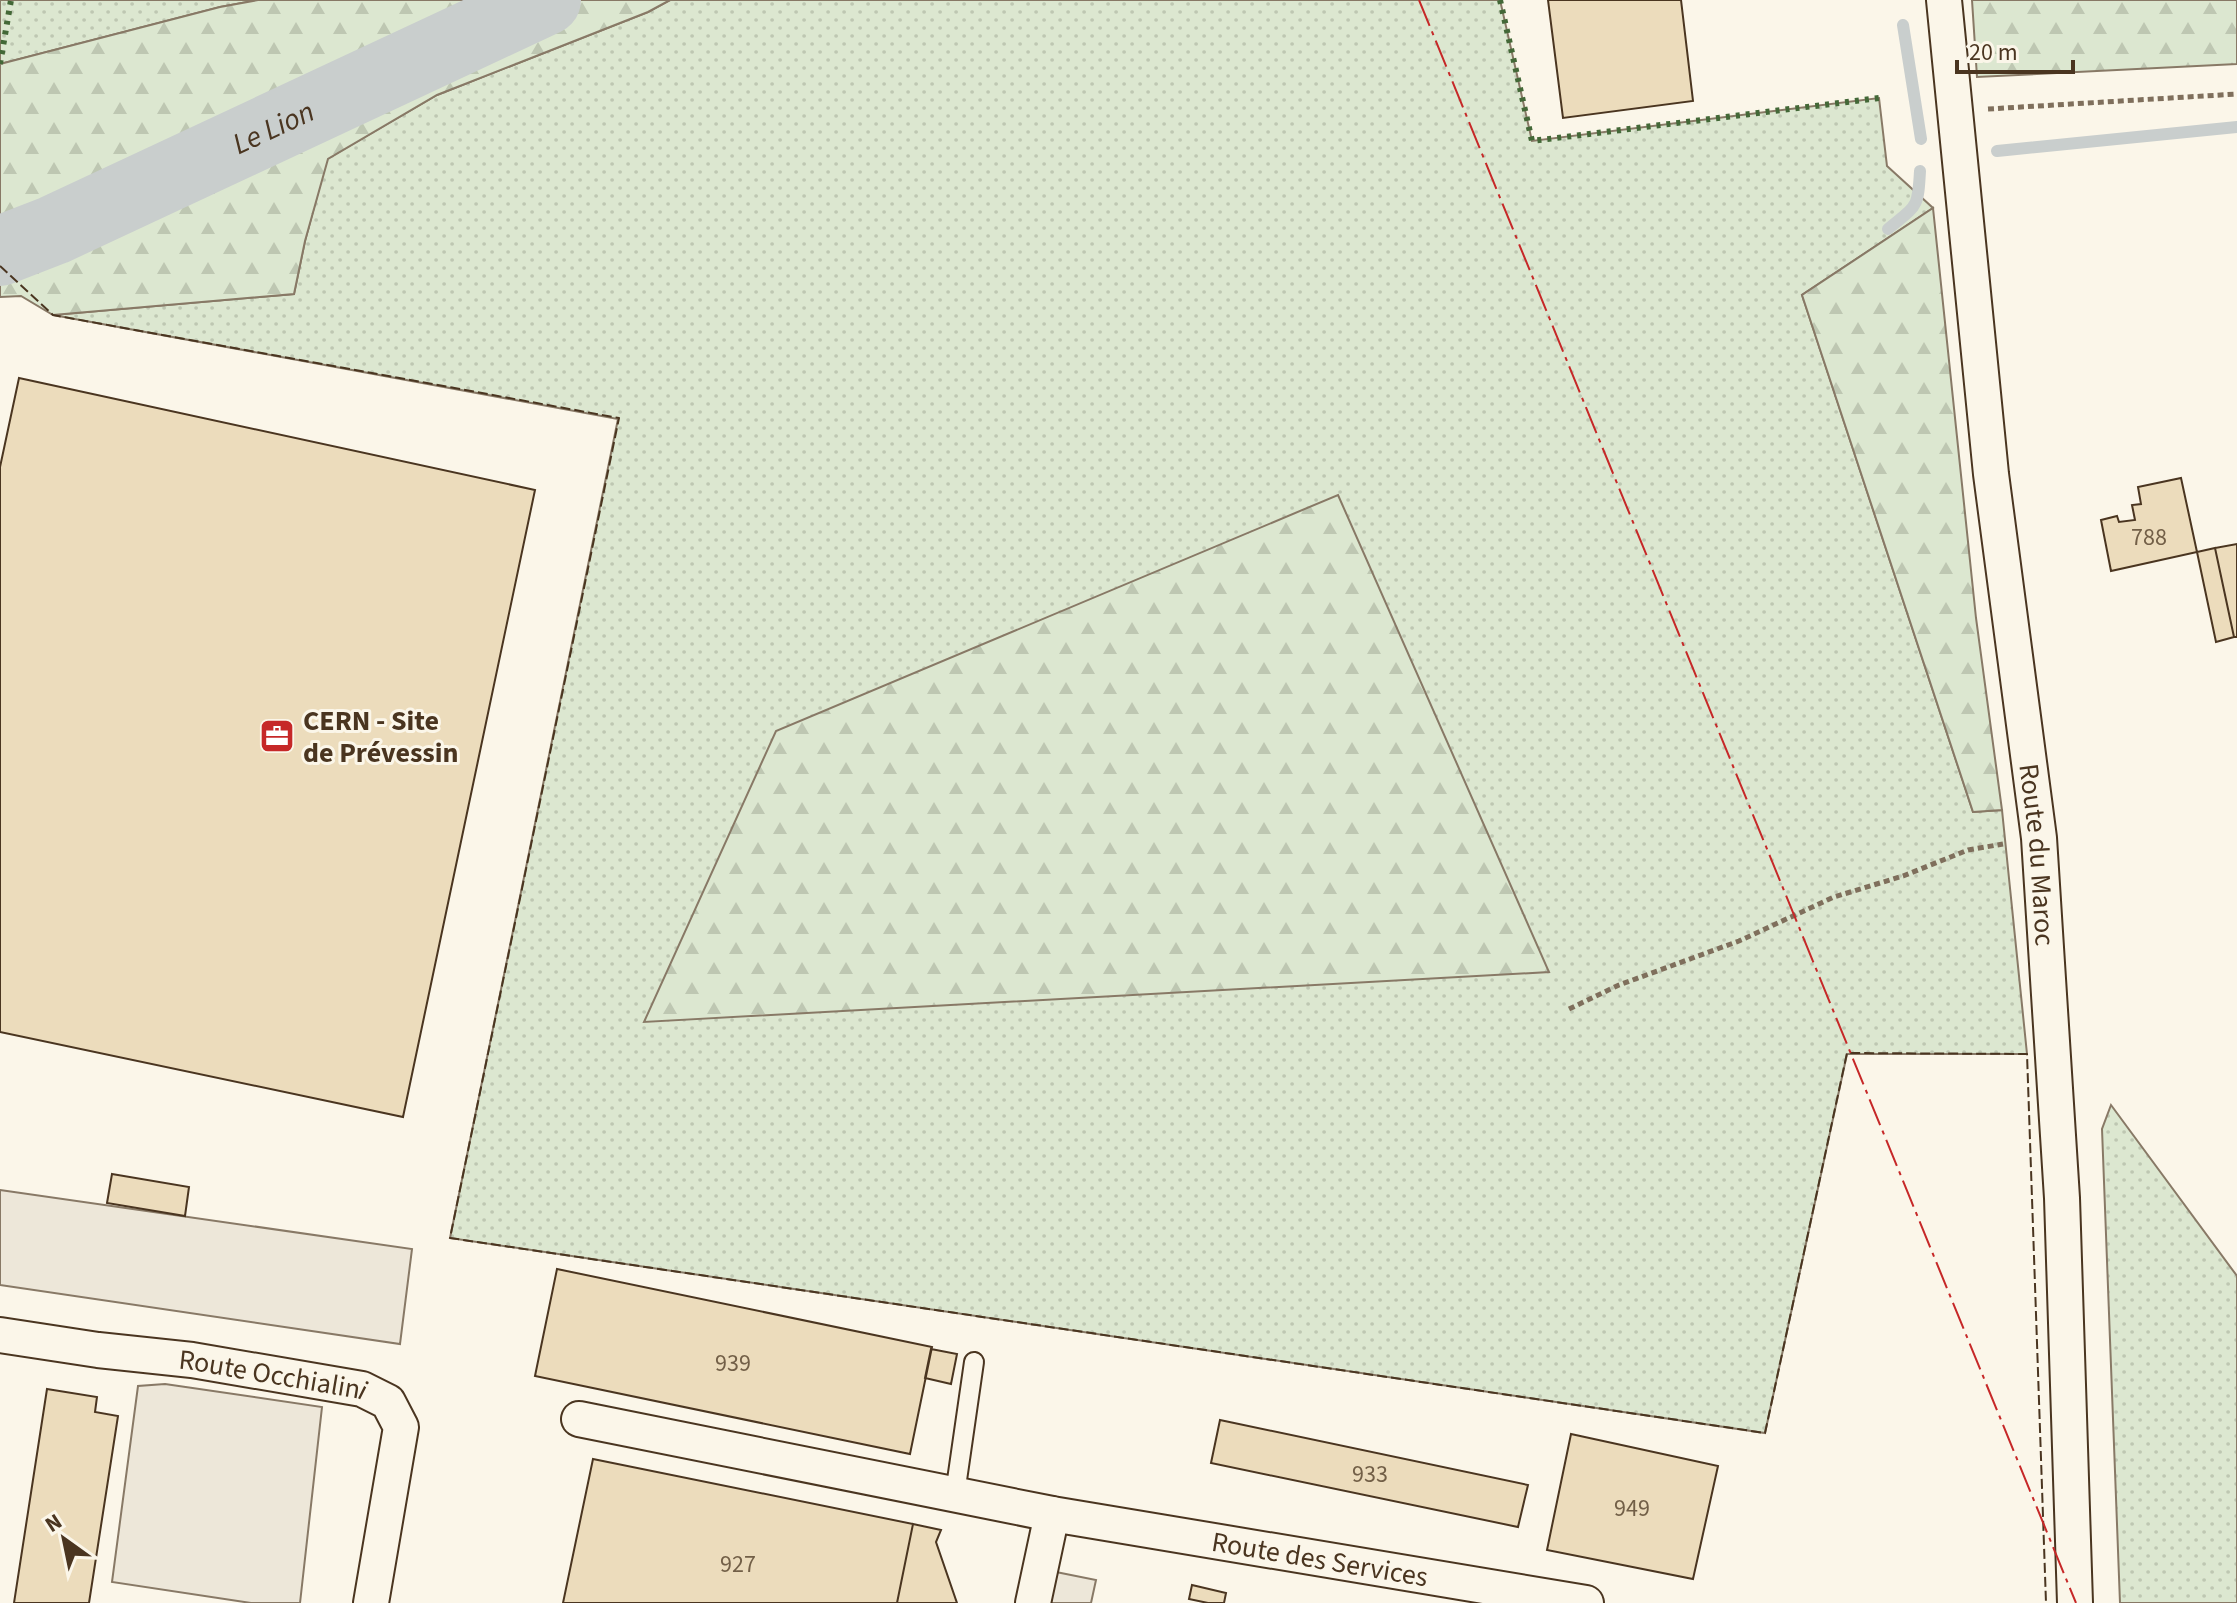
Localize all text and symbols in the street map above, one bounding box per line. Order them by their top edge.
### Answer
scale bar [1957,24,2073,74]
text: 20 m [1969,35,2018,70]
water label: Le Lion [225,90,322,166]
house number: 788 [2131,520,2167,555]
place label: CERN - Site de Prévessin [303,701,459,773]
office icon: CERN - Site de Prévessin [258,717,296,755]
street label: Route du Maroc [2008,761,2065,947]
street label: Route Occhialini [177,1340,375,1410]
house number: 939 [715,1346,751,1381]
house number: 933 [1352,1457,1388,1492]
house number: 949 [1614,1491,1650,1526]
north arrow [24,1499,104,1579]
text: N [39,1506,69,1540]
street label: Route des Services [1209,1522,1431,1597]
house number: 927 [720,1547,756,1582]

